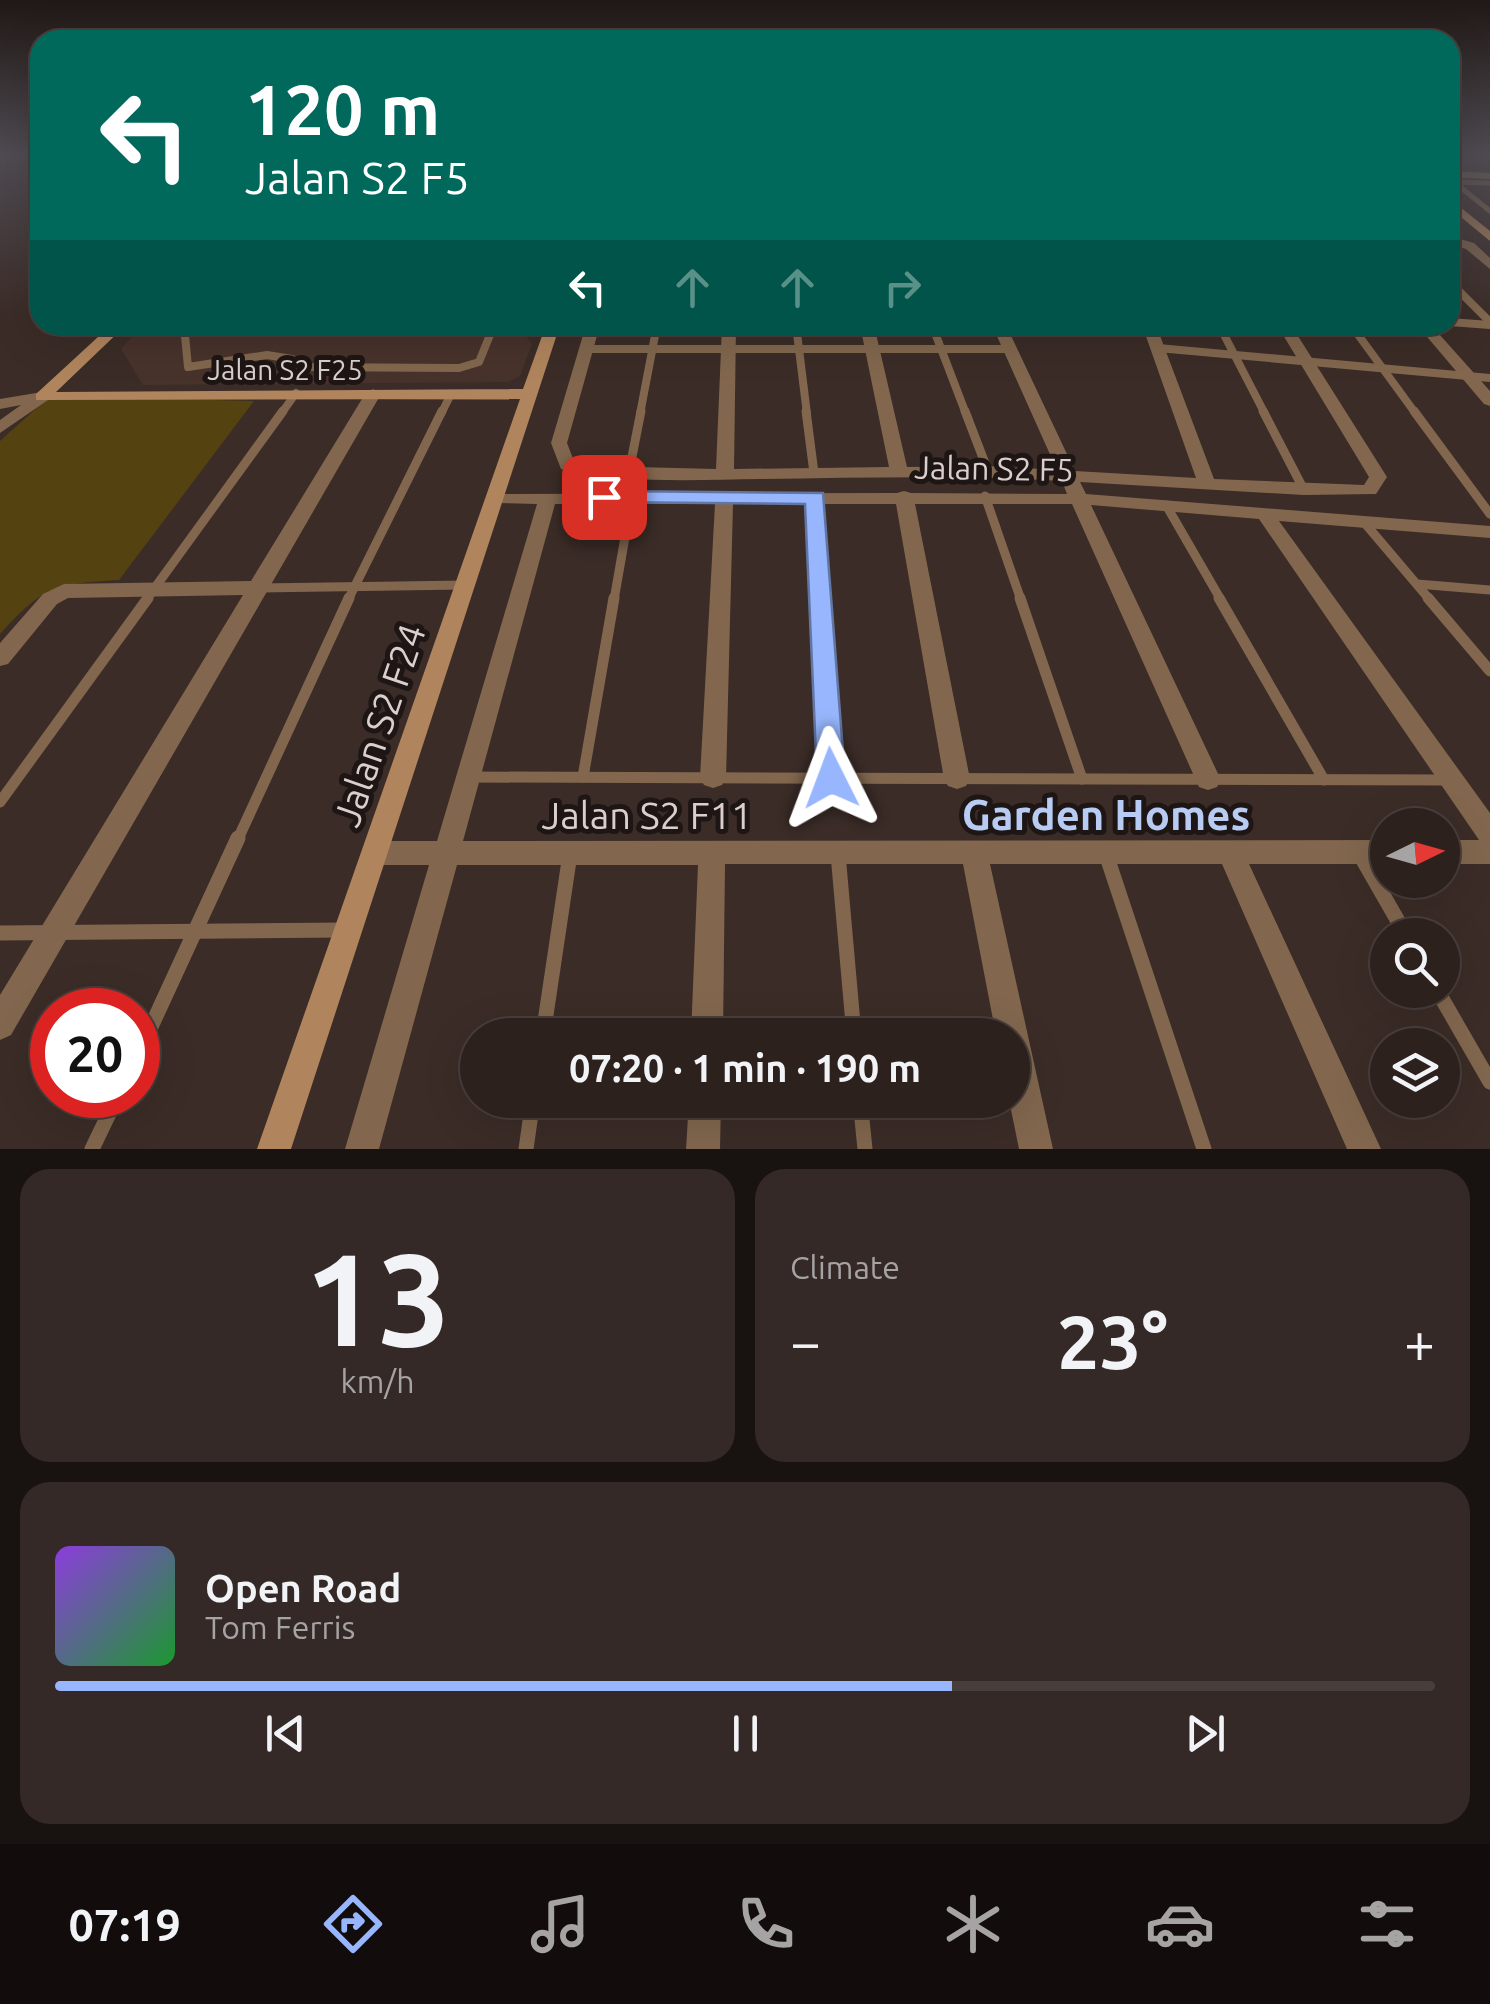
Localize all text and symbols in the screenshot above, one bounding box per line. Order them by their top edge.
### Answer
icon: left [80,70,210,200]
text: 120 m [245,70,440,148]
text: Jalan S2 F5 [245,152,470,203]
icon: left [560,260,615,315]
icon: ahead [665,260,720,315]
icon: ahead [770,260,825,315]
icon: right [875,260,930,315]
street label: Jalan S2 F25 [207,354,363,385]
street label: Jalan S2 F5 [914,449,1074,487]
pin [562,455,647,540]
icon: arrive [577,470,632,525]
street label: Jalan S2 F24 [325,618,433,832]
position arrow [779,726,883,830]
district label: Garden Homes [962,791,1250,838]
street label: Jalan S2 F11 [541,794,753,836]
north arrow [1370,808,1460,898]
map controls [1370,808,1460,1118]
button: search [1370,918,1460,1008]
speed limit sign: 20 [30,988,160,1118]
button: layers [1370,1028,1460,1118]
text: 07:20 · 1 min · 190 m [569,1047,921,1089]
text: 13 [304,1225,451,1371]
text: Climate [790,1249,900,1285]
text: 23° [1057,1299,1168,1383]
text: − [790,1311,821,1372]
text: + [1404,1311,1435,1372]
text: km/h [341,1363,414,1399]
text: Open Road [205,1567,401,1609]
text: Tom Ferris [205,1609,355,1645]
icon: previous [258,1706,313,1761]
icon: pause [718,1706,773,1761]
icon: next [1178,1706,1233,1761]
icon: directions [318,1889,388,1959]
icon: music [525,1889,595,1959]
icon: phone [731,1889,801,1959]
icon: climate [938,1889,1008,1959]
icon: car [1145,1889,1215,1959]
icon: filters [1352,1889,1422,1959]
text: 07:19 [68,1899,181,1950]

